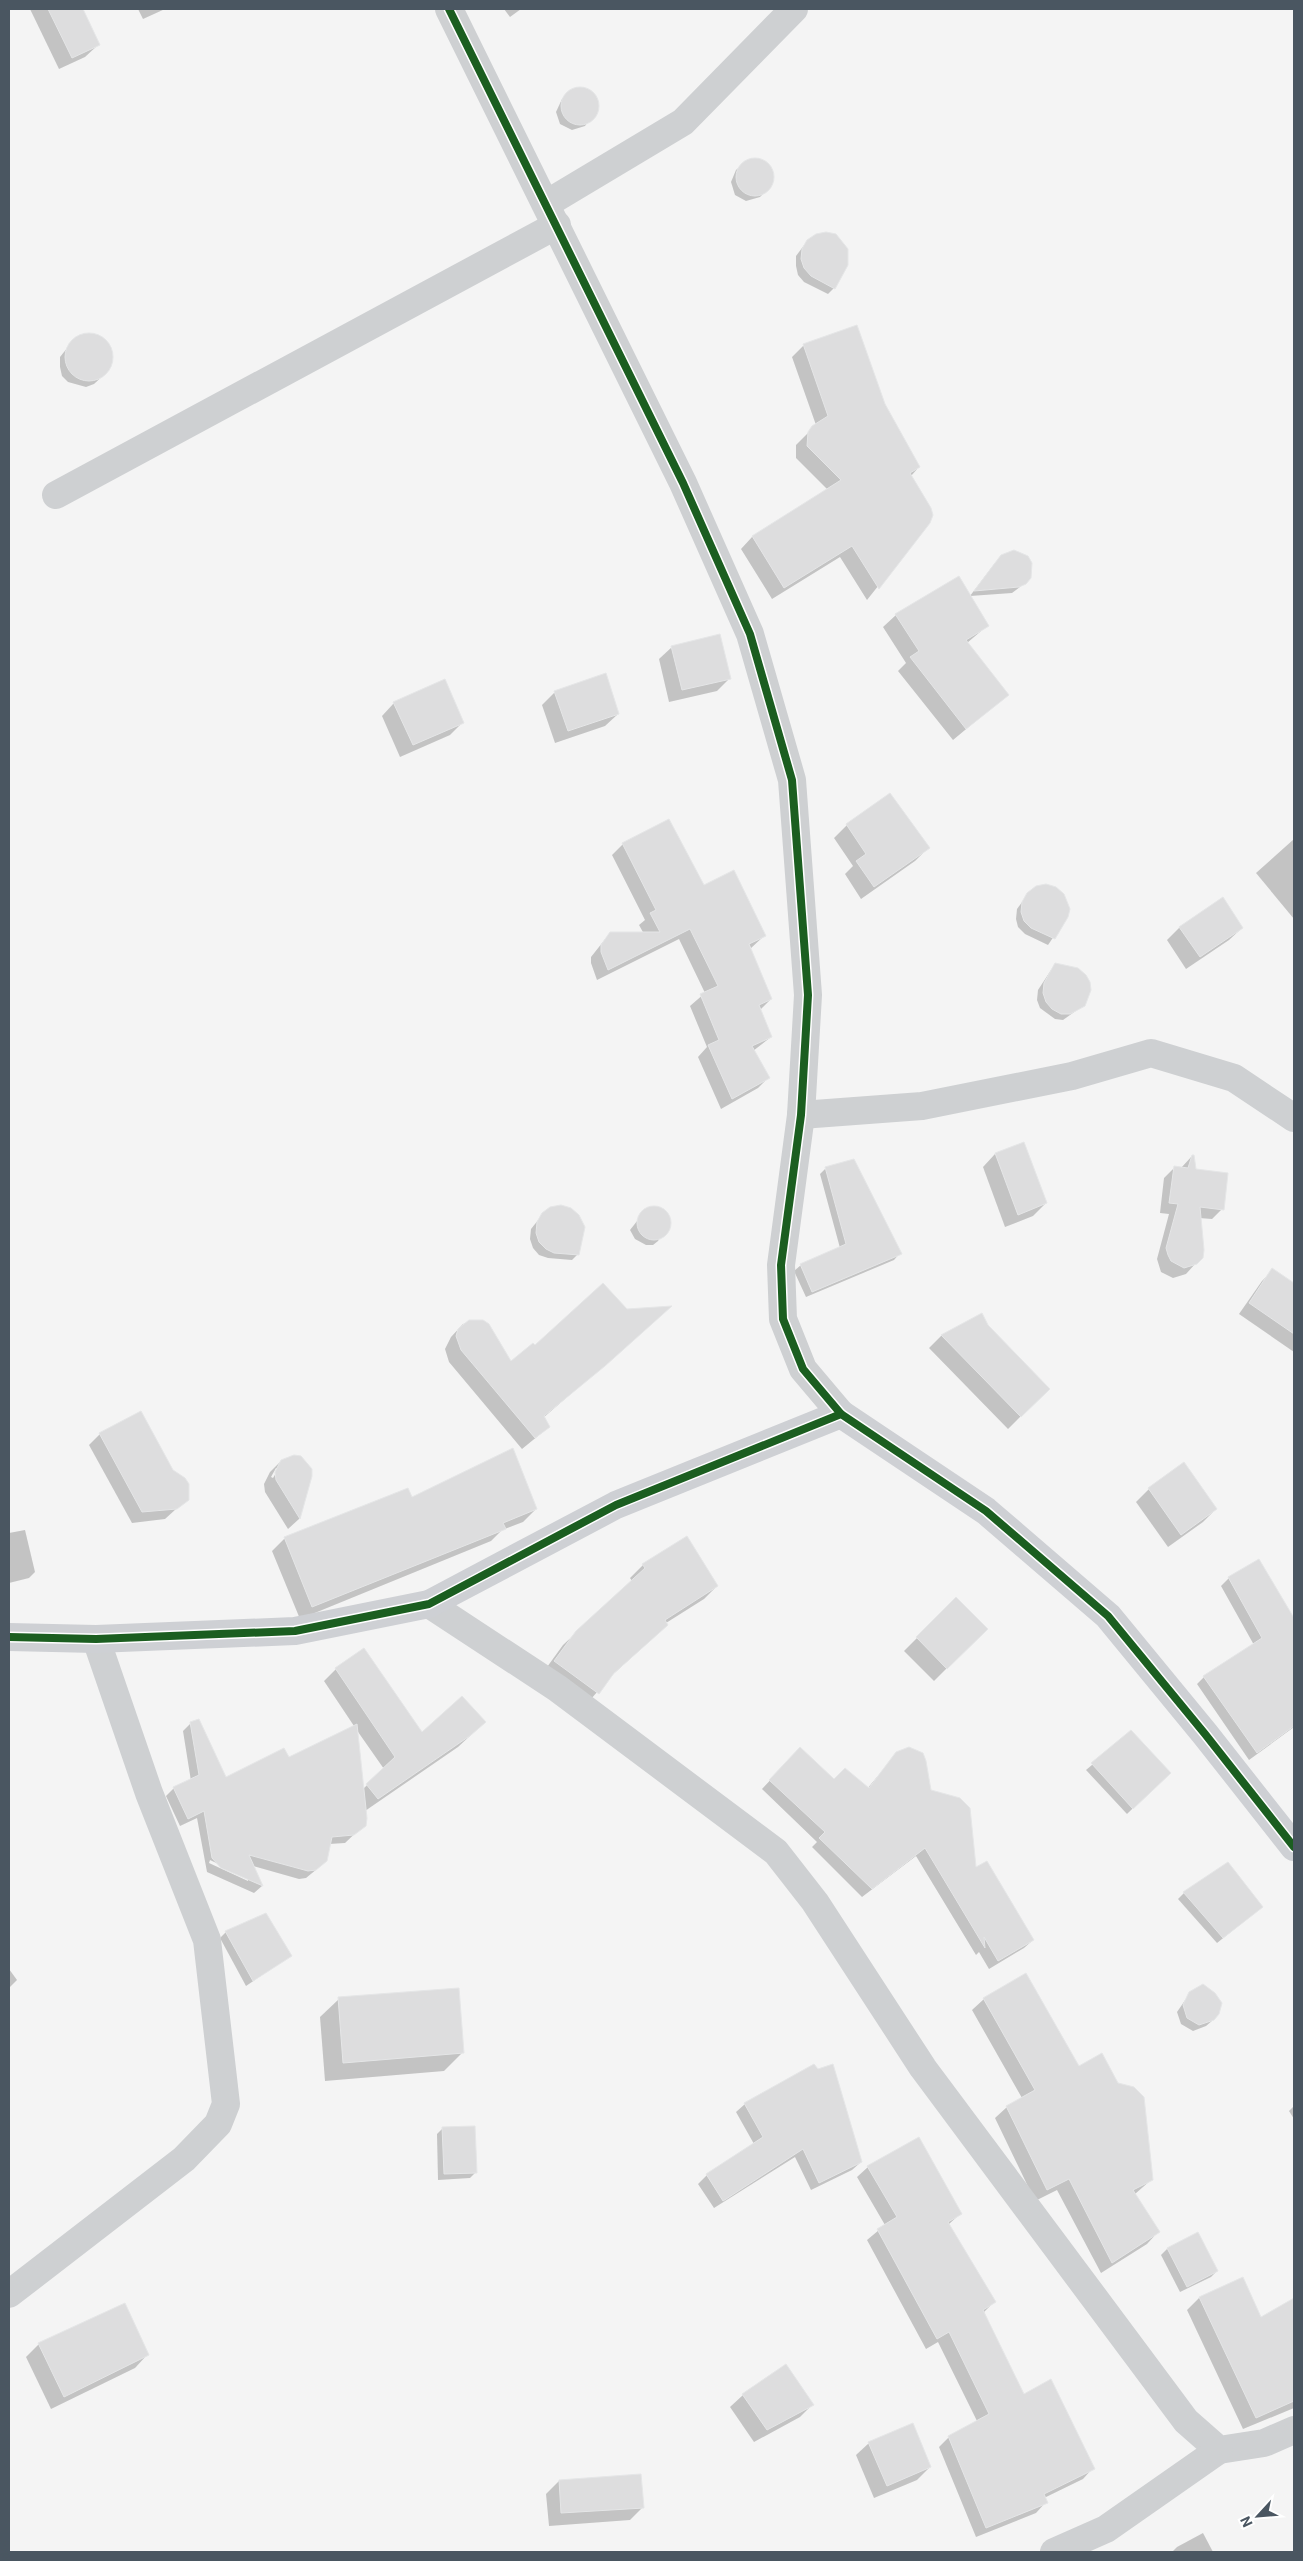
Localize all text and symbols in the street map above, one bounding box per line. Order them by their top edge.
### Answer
north arrow [1233,2491,1283,2541]
text: N [1237,2514,1256,2530]

